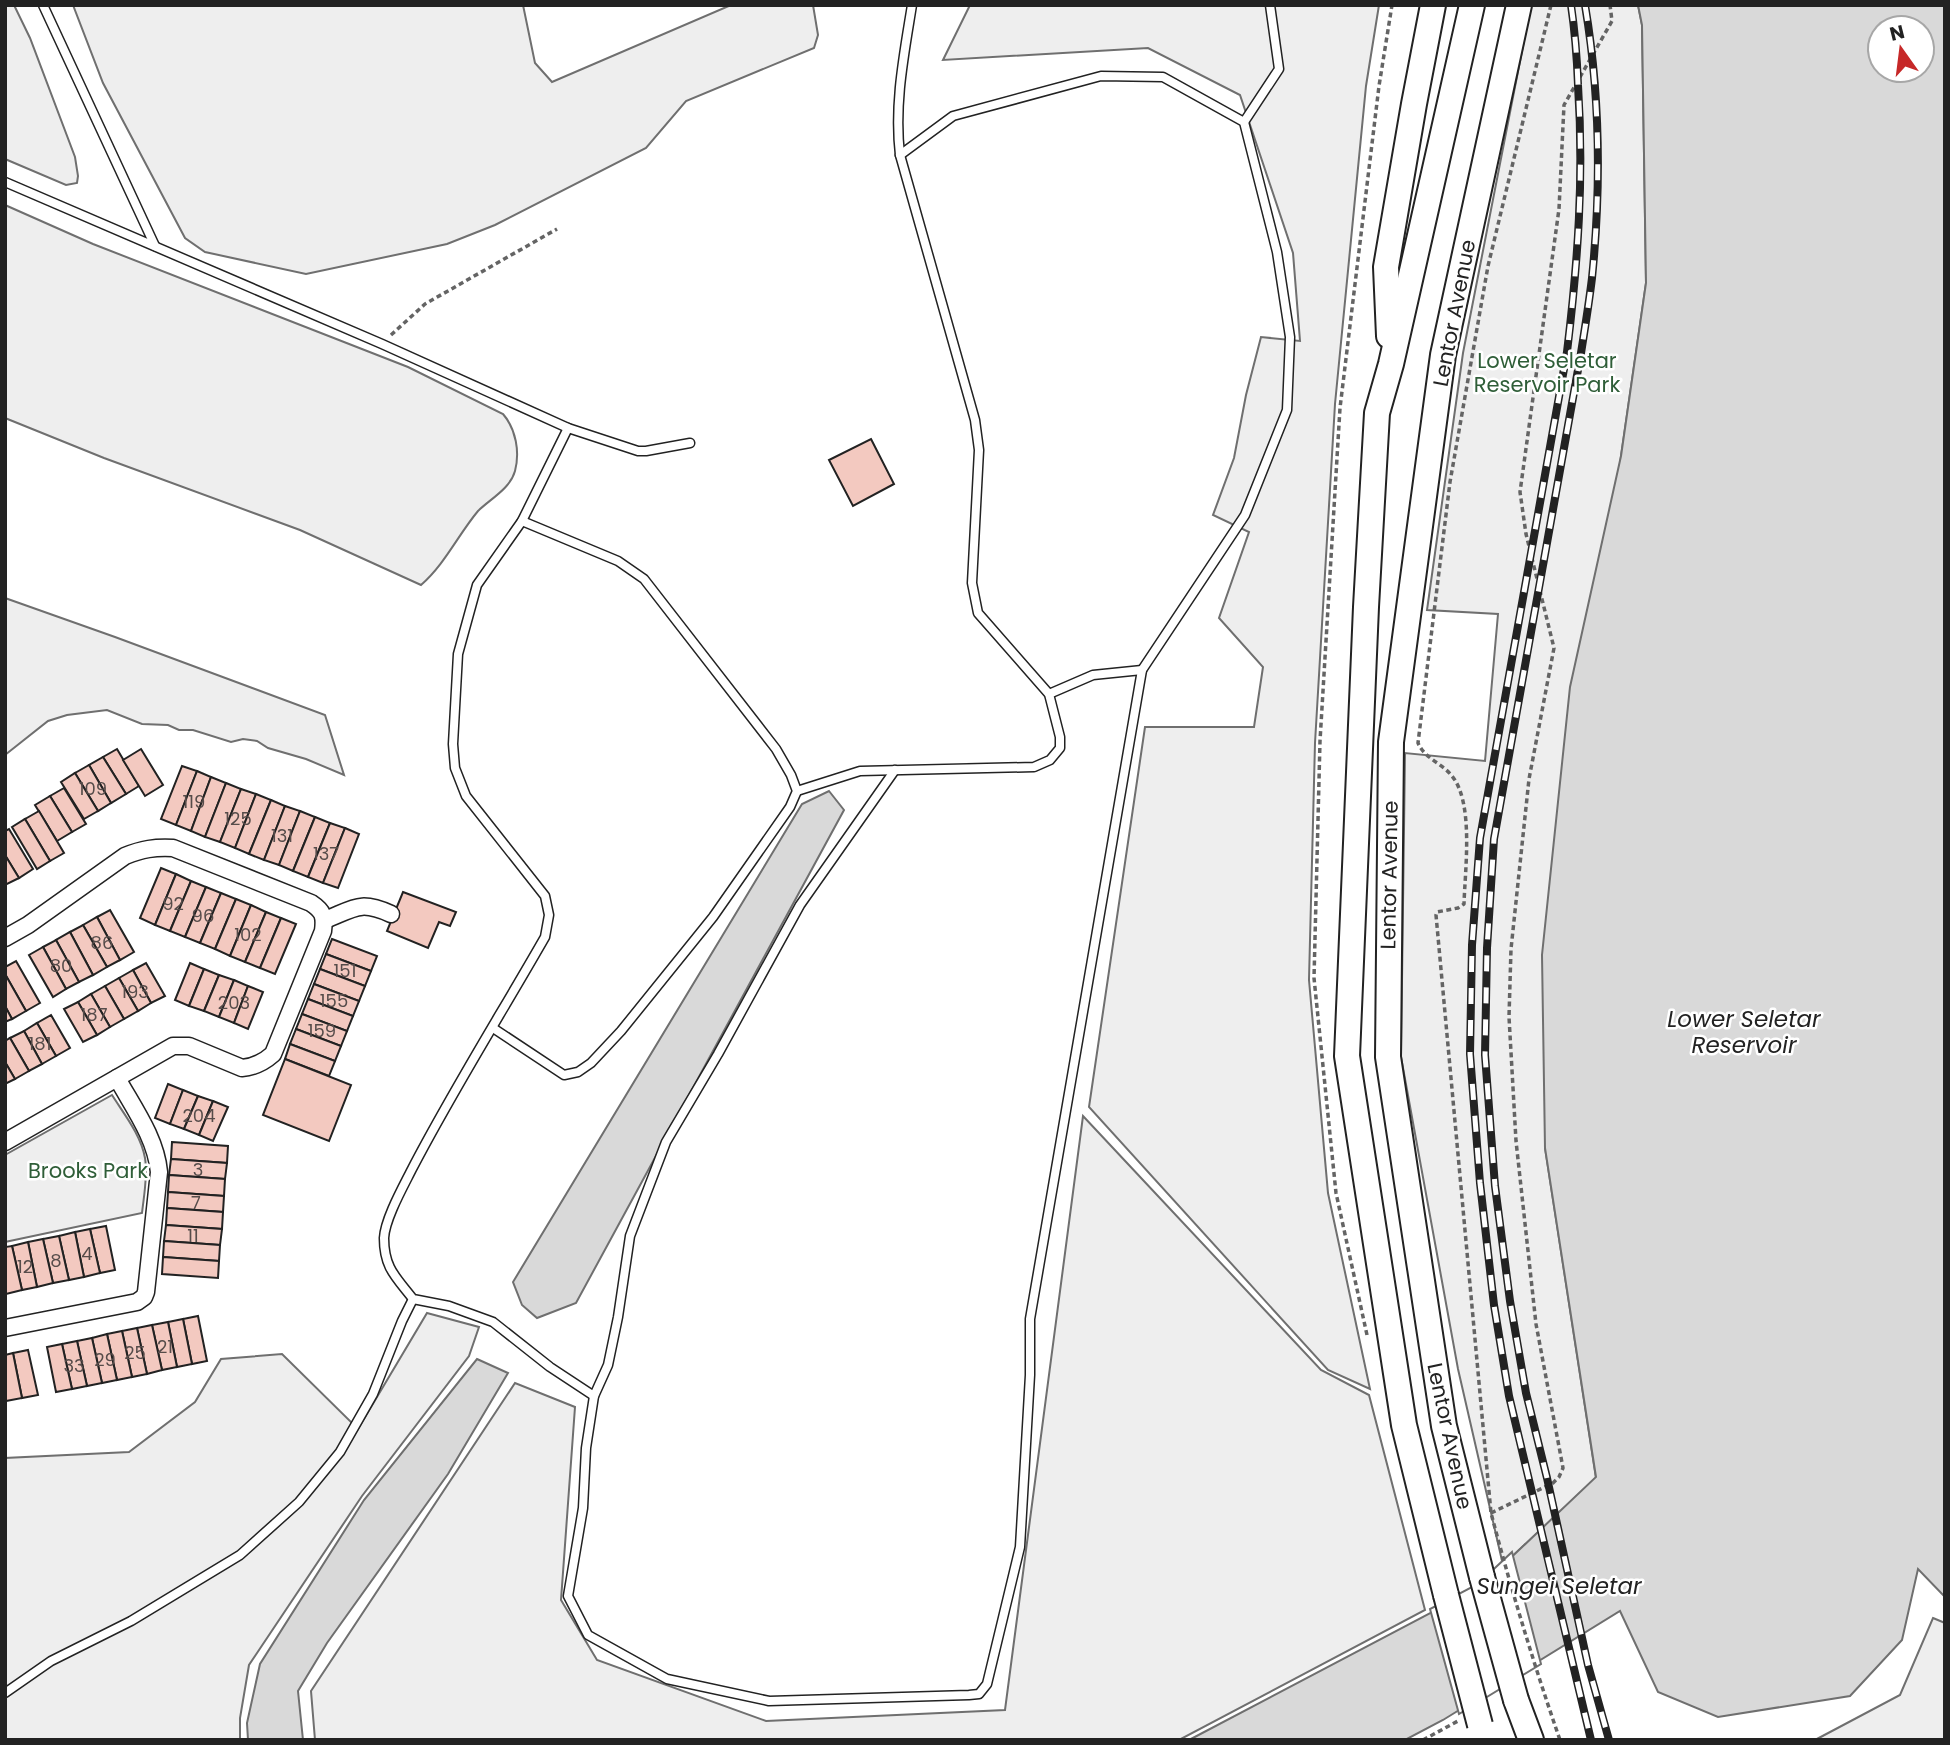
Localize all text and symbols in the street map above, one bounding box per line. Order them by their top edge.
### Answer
north arrow [1866,14,1936,84]
text: N [1887,18,1907,48]
street label: Lentor Avenue [1426,237,1482,389]
park label: Lower Seletar Reservoir Park [1474,346,1620,399]
house number: 109 [79,776,107,801]
house number: 119 [183,789,205,814]
street label: Lentor Avenue [1373,800,1405,950]
house number: 125 [224,806,252,831]
house number: 131 [271,823,293,848]
house number: 137 [313,841,339,866]
house number: 92 [162,891,184,916]
house number: 96 [192,903,214,928]
house number: 102 [234,922,262,947]
house number: 86 [91,930,113,955]
house number: 80 [50,953,72,978]
house number: 151 [334,958,356,983]
house number: 193 [121,979,149,1004]
house number: 155 [320,988,348,1013]
house number: 203 [218,990,250,1015]
house number: 187 [81,1002,108,1027]
water label: Lower Seletar Reservoir [1667,1003,1822,1061]
house number: 159 [308,1018,336,1043]
house number: 181 [29,1031,51,1056]
house number: 204 [183,1103,215,1128]
park label: Brooks Park [28,1156,148,1185]
house number: 3 [193,1157,203,1182]
house number: 7 [191,1190,201,1215]
house number: 11 [187,1223,199,1248]
house number: 4 [81,1241,93,1266]
house number: 8 [50,1248,62,1273]
house number: 12 [17,1254,33,1279]
house number: 21 [157,1334,173,1359]
house number: 25 [124,1340,146,1365]
house number: 29 [94,1347,116,1372]
house number: 33 [63,1353,85,1378]
street label: Lentor Avenue [1420,1360,1480,1512]
water label: Sungei Seletar [1476,1570,1643,1602]

